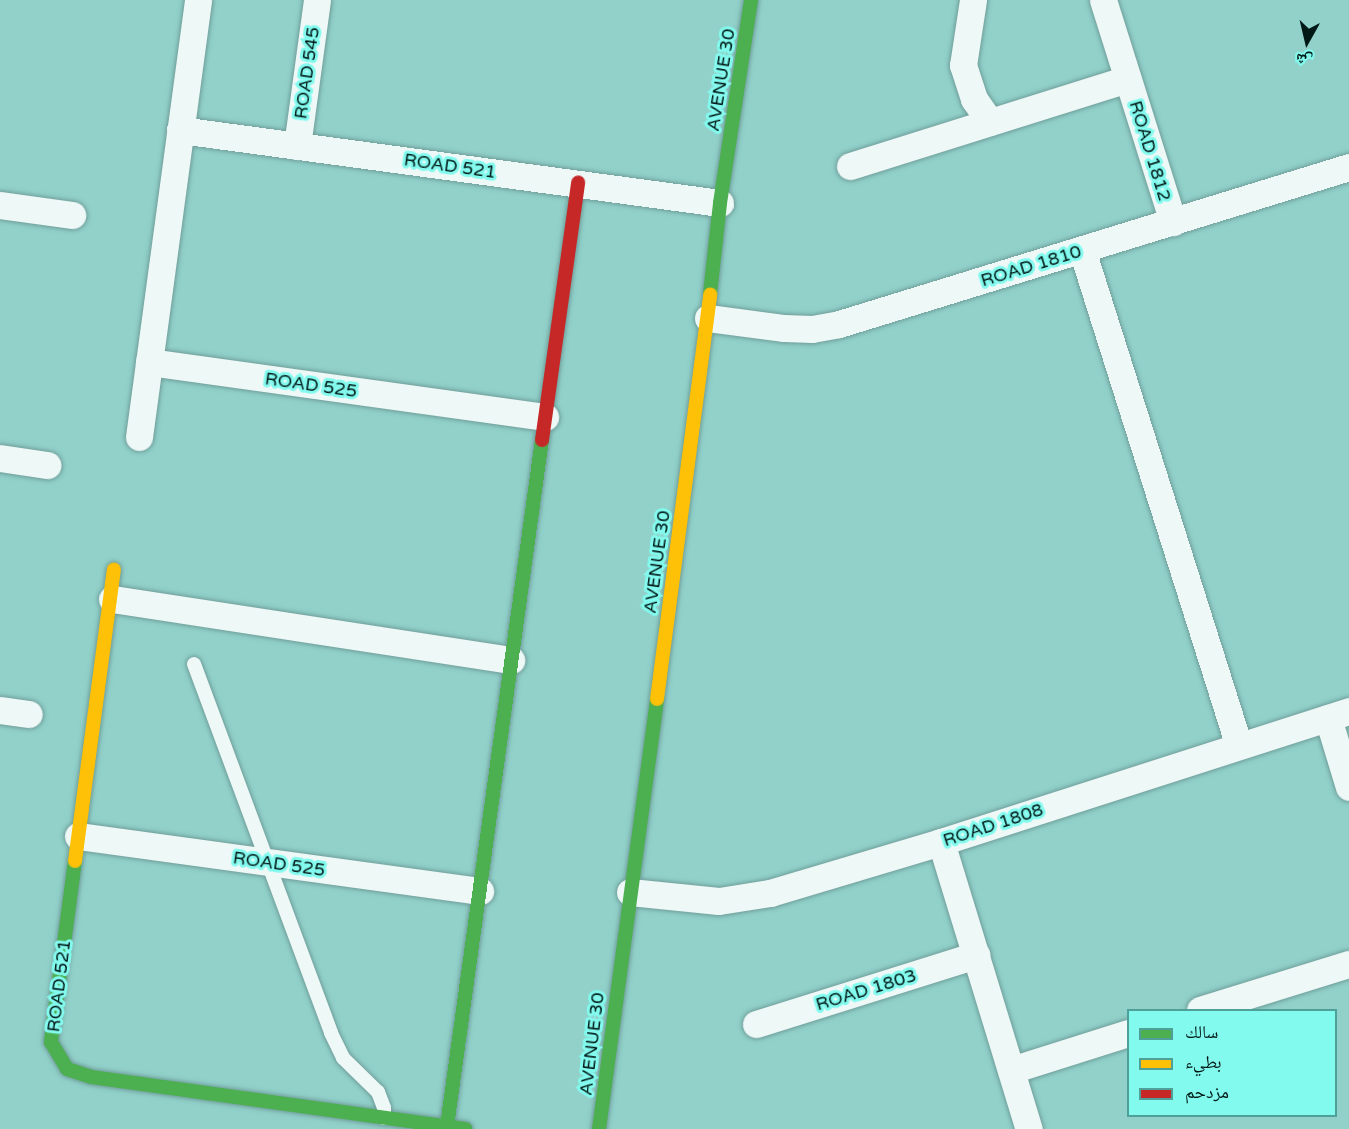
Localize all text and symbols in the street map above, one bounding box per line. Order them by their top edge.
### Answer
north arrow [1277,12,1337,72]
street label: ROAD 545 [290,26,324,120]
street label: AVENUE 30 [702,27,740,133]
text: ش [1295,49,1314,71]
street label: ROAD 1812 [1124,98,1176,204]
street label: ROAD 521 [403,149,497,183]
street label: ROAD 1810 [978,240,1084,292]
street label: ROAD 525 [264,368,358,402]
street label: AVENUE 30 [639,509,675,615]
street label: ROAD 1808 [940,799,1046,851]
street label: ROAD 525 [232,847,326,881]
street label: ROAD 521 [43,939,75,1033]
street label: ROAD 1803 [813,964,919,1016]
street label: AVENUE 30 [575,991,609,1097]
legend [1127,1009,1337,1117]
text: سالك [1185,1021,1218,1043]
text: بطيء [1185,1051,1222,1073]
text: مزدحم [1185,1081,1229,1103]

